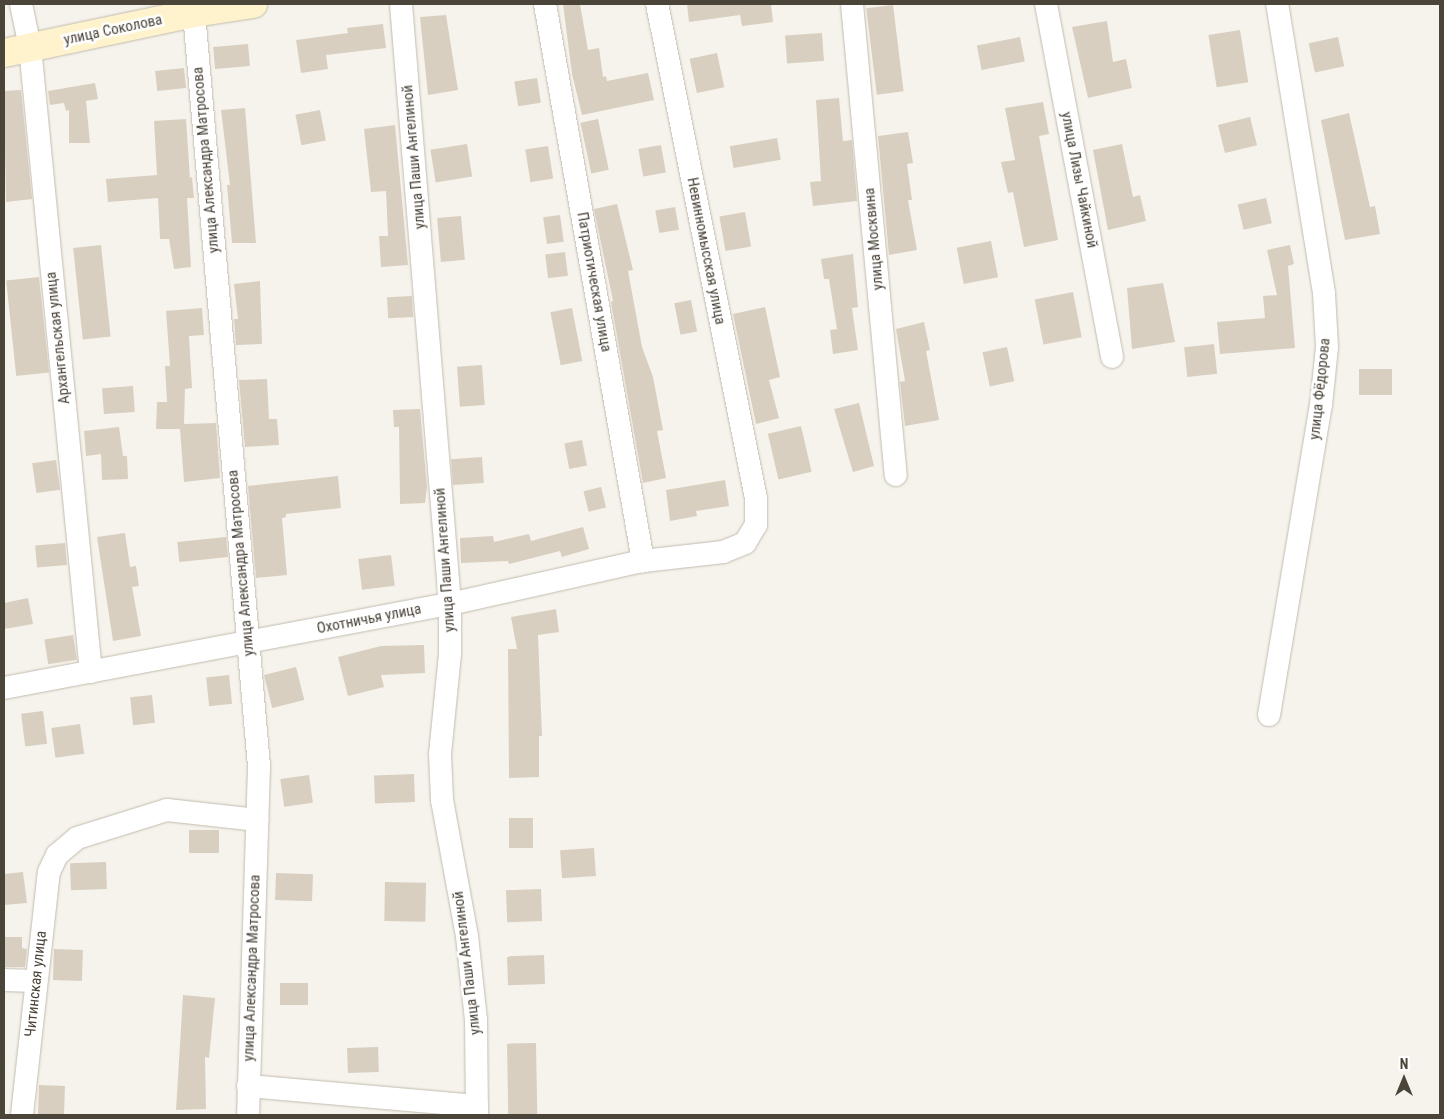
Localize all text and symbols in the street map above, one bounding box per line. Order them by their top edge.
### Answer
street label: улица Соколова [62,11,164,49]
street label: улица Александра Матросова [189,66,223,254]
street label: улица Паши Ангелиной [399,84,429,230]
street label: улица Лизы Чайкиной [1057,110,1101,250]
street label: Невинномысская улица [683,176,729,326]
street label: улица Москвина [861,187,887,291]
street label: Патриотическая улица [573,211,615,353]
street label: Архангельская улица [42,271,74,405]
street label: улица Фёдорова [1306,337,1334,441]
street label: улица Александра Матросова [224,469,258,657]
street label: улица Паши Ангелиной [431,487,459,633]
street label: Охотничья улица [315,600,423,638]
street label: улица Александра Матросова [240,874,264,1062]
street label: улица Паши Ангелиной [449,890,485,1036]
street label: Читинская улица [21,930,51,1038]
north arrow [1379,1054,1429,1104]
text: N [1400,1056,1408,1072]

